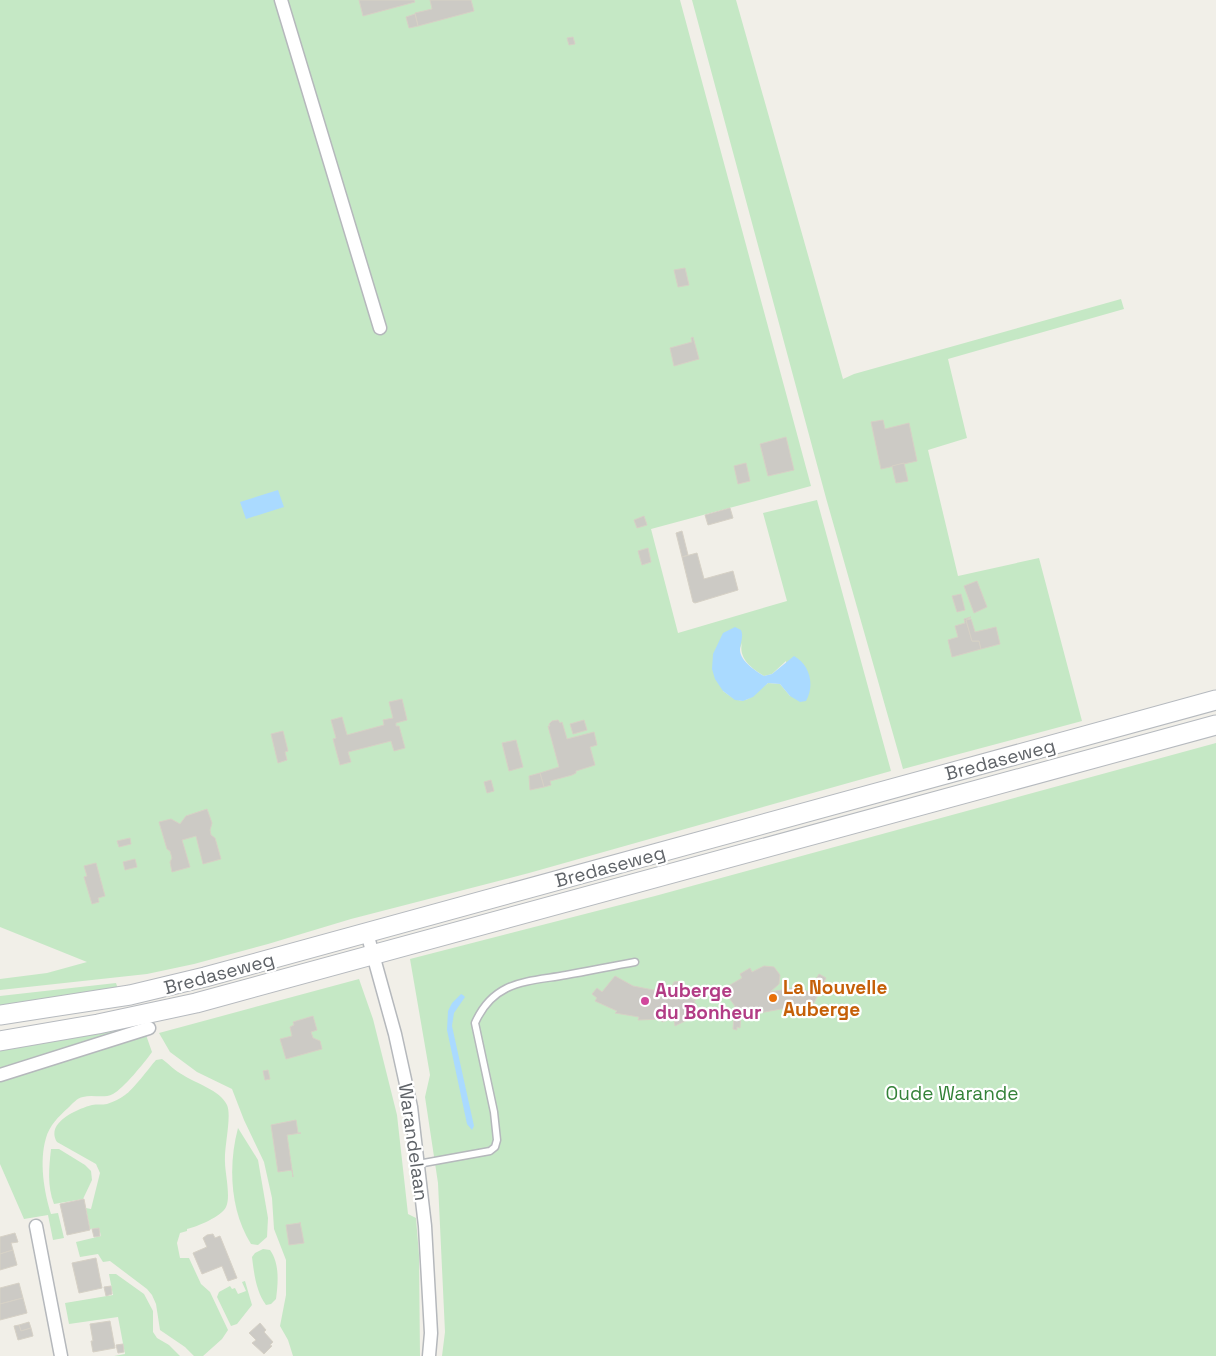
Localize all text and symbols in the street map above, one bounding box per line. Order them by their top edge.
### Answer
street label: Bredaseweg [942,733,1058,786]
street label: Bredaseweg [552,840,668,893]
street label: Bredaseweg [161,947,277,1000]
place label: La Nouvelle Auberge [783,975,887,1022]
place label: Auberge du Bonheur [655,978,762,1025]
marker: La Nouvelle Auberge [767,992,779,1004]
marker: Auberge du Bonheur [639,995,651,1007]
park label: Oude Warande [886,1081,1018,1106]
street label: Warandelaan [393,1082,434,1202]

